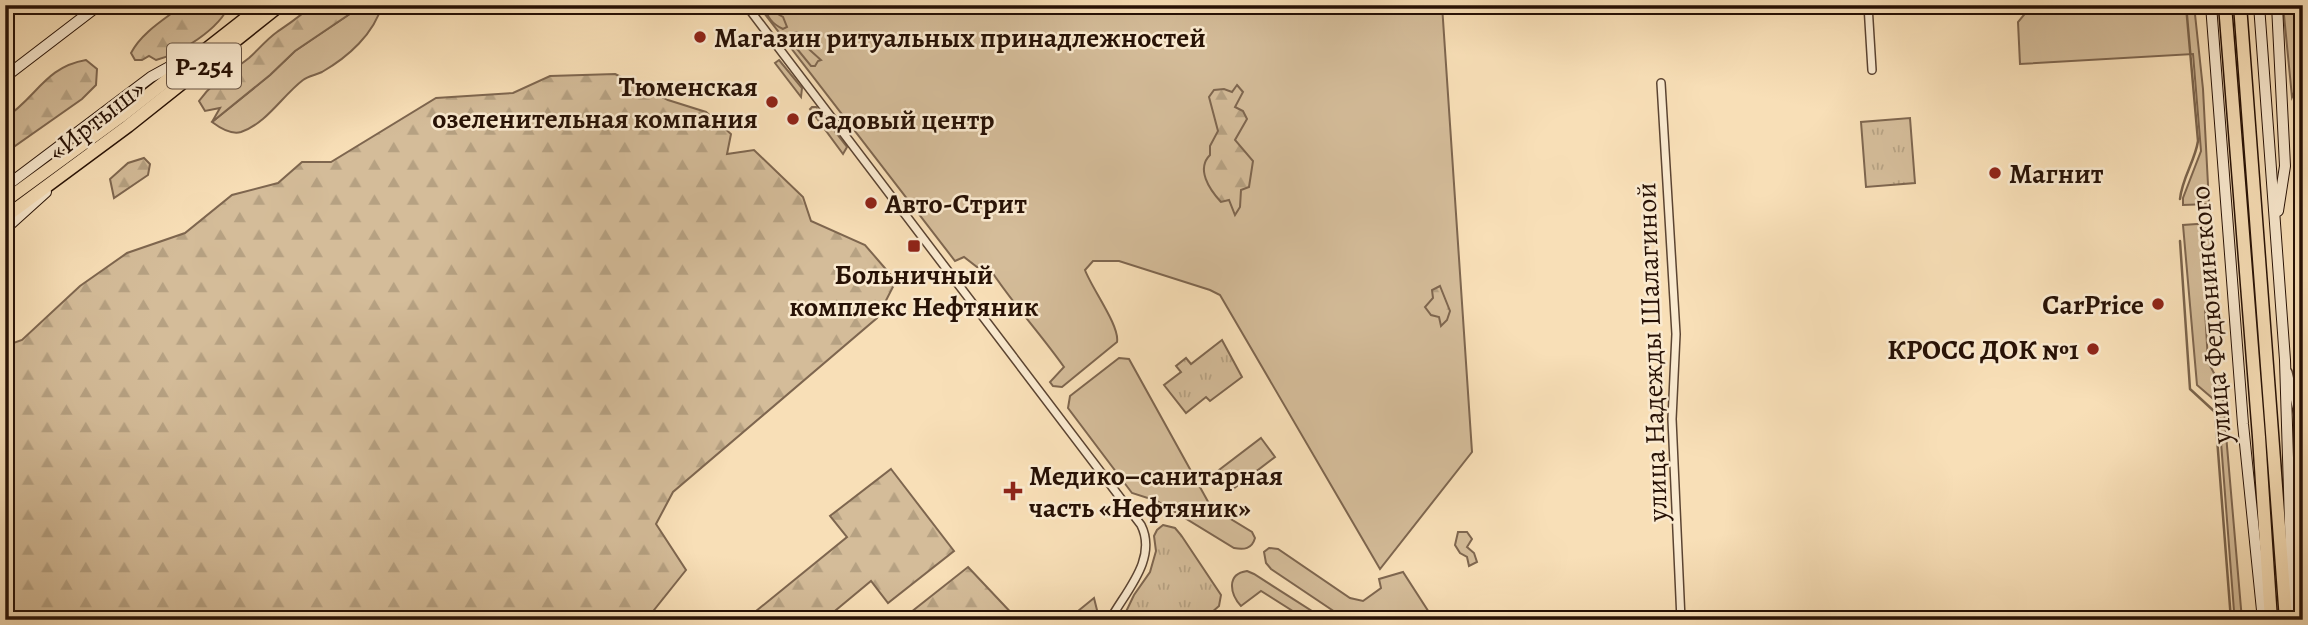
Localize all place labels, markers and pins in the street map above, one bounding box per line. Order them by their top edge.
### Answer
place label: Магазин ритуальных принадлежностей [714,19,1206,57]
marker: Магазин ритуальных принадлежностей [692,29,708,45]
place label: Тюменская озеленительная компания [432,68,758,138]
marker: Тюменская озеленительная компания [764,94,780,110]
place label: Садовый центр [807,101,994,139]
marker: Садовый центр [785,111,801,127]
place label: Магнит [2009,155,2104,193]
marker: Магнит [1987,165,2003,181]
place label: Авто-Стрит [884,185,1027,223]
marker: Авто-Стрит [863,195,879,211]
marker: Больничный комплекс Нефтяник [906,238,922,254]
place label: Больничный комплекс Нефтяник [789,256,1039,326]
place label: CarPrice [2042,286,2144,324]
marker: CarPrice [2150,296,2166,312]
place label: КРОСС ДОК №1 [1887,331,2079,369]
marker: КРОСС ДОК №1 [2085,341,2101,357]
place label: Медико–санитарная часть «Нефтяник» [1029,457,1283,527]
marker: Медико–санитарная часть «Нефтяник» [1003,481,1023,501]

